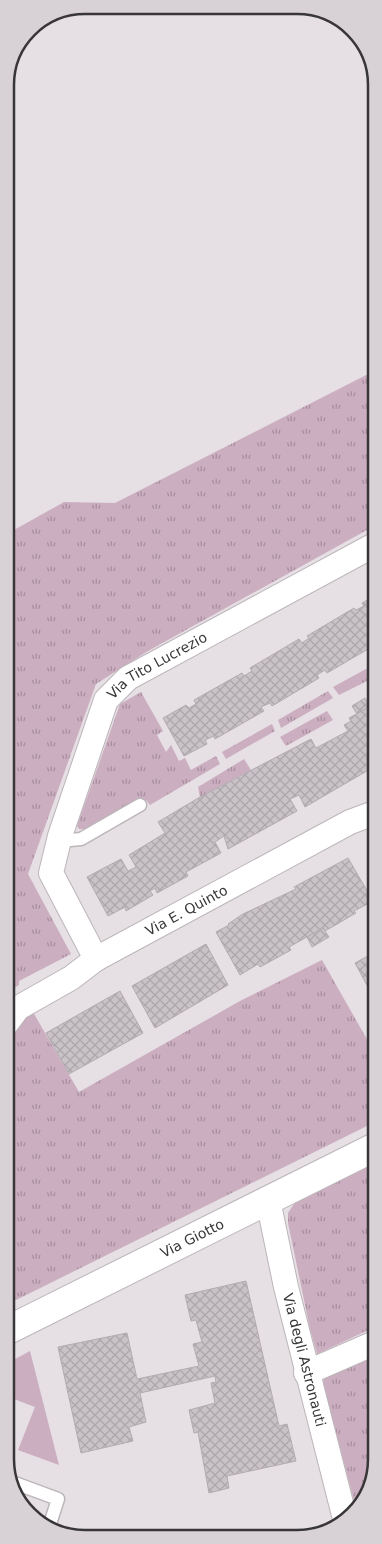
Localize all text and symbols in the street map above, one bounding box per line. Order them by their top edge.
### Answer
street label: Via Tito Lucrezio [104,629,210,702]
street label: Via E. Quinto [143,882,230,939]
street label: Via Giotto [158,1216,227,1261]
street label: Via degli Astronauti [280,1291,329,1428]

